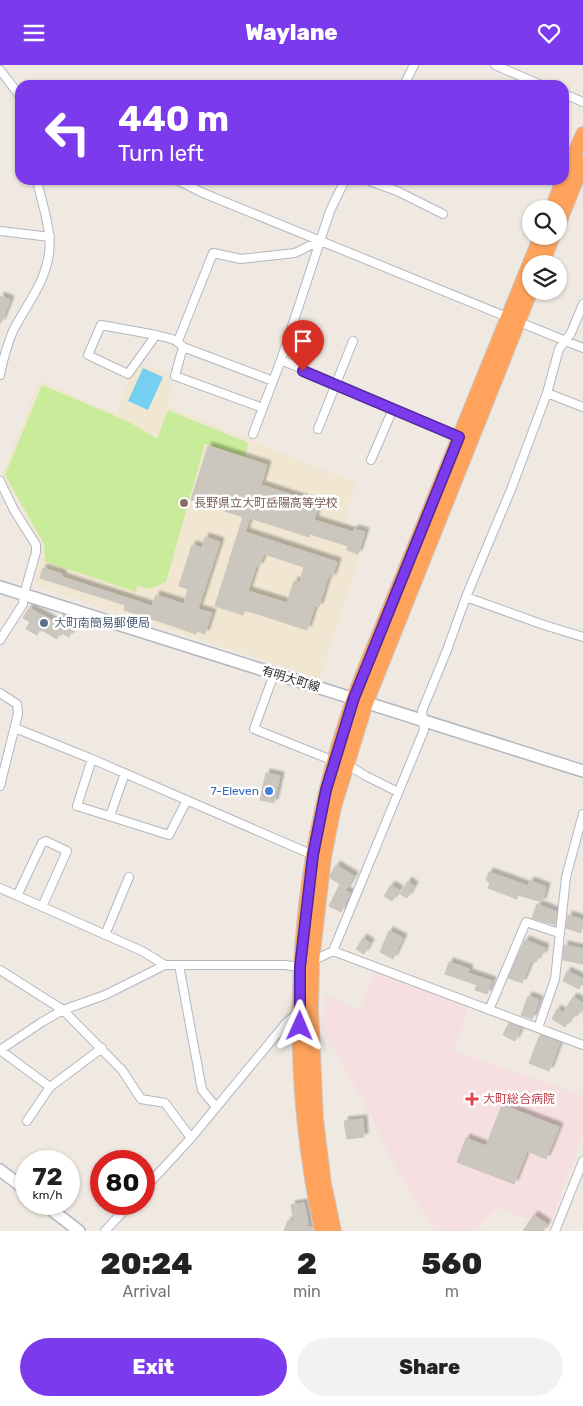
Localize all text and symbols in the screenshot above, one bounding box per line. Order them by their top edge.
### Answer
icon: menu [20,19,48,47]
text: Waylane [245,19,338,46]
icon: heart [535,19,563,47]
text: 440 m [118,98,229,140]
icon: left [35,100,100,165]
text: Turn left [118,140,204,167]
map controls [522,200,567,300]
button: search [522,200,567,245]
button: layers [522,255,567,300]
pin [282,320,324,371]
icon: arrive [289,327,317,355]
place label: 長野県立大町岳陽高等学校 [194,496,338,510]
marker: 長野県立大町岳陽高等学校 [178,497,190,509]
place label: 大町南簡易郵便局 [54,616,150,630]
marker: 大町南簡易郵便局 [38,617,50,629]
street label: 有明大町線 [260,664,322,694]
place label: 7-Eleven [210,784,259,798]
marker: 7-Eleven [263,785,275,797]
position arrow [273,999,325,1051]
marker: 大町総合病院 [465,1092,479,1106]
place label: 大町総合病院 [483,1092,555,1106]
speed limit sign: 80 [90,1150,155,1215]
text: 72 [32,1162,63,1191]
text: km/h [33,1188,62,1202]
text: 20:24 [101,1246,193,1282]
text: 2 [297,1246,317,1282]
text: 560 [421,1246,482,1282]
text: Arrival [123,1282,171,1301]
text: min [293,1282,321,1301]
text: m [445,1282,459,1301]
button: Exit [20,1338,287,1396]
button: Share [297,1338,563,1396]

